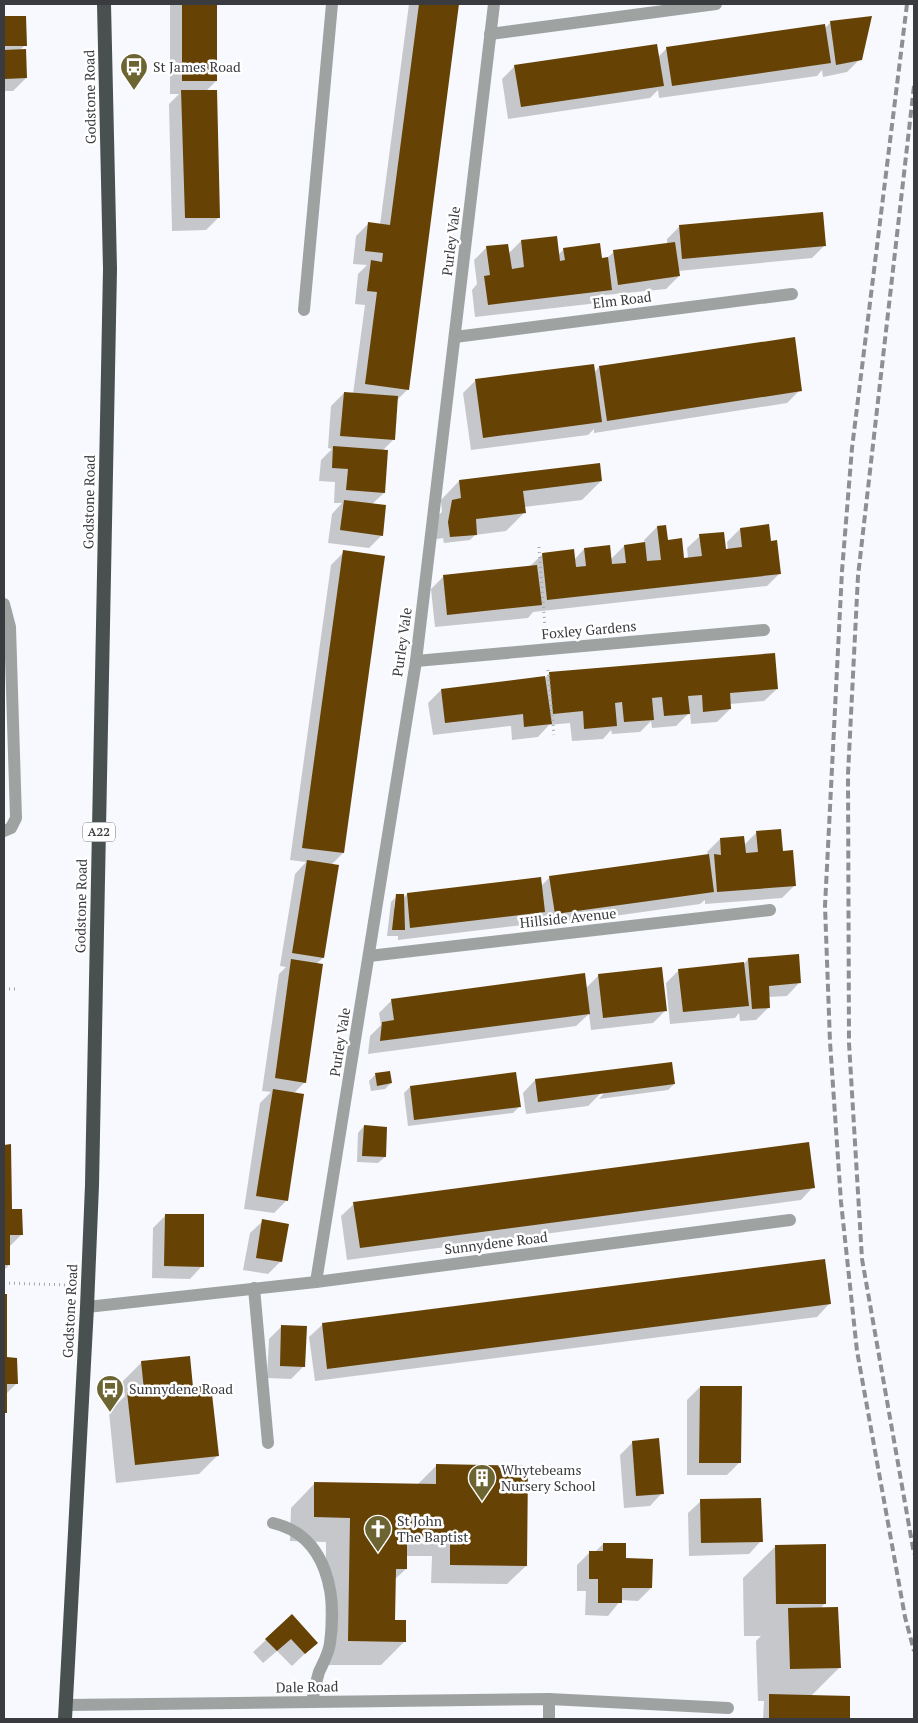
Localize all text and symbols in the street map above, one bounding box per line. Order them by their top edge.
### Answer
street label: Godstone Road [79,50,100,144]
bus stop icon: St James Road [119,52,149,91]
place label: St James Road [153,57,241,76]
street label: Purley Vale [437,205,464,277]
street label: Elm Road [591,286,653,313]
street label: Godstone Road [78,455,99,549]
street label: Purley Vale [387,606,416,678]
street label: Foxley Gardens [541,616,637,643]
road number: A22 [83,822,115,842]
street label: Godstone Road [70,859,91,953]
street label: Hillside Avenue [519,903,617,932]
street label: Purley Vale [325,1006,354,1078]
street label: Sunnydene Road [443,1227,549,1258]
street label: Godstone Road [58,1263,81,1358]
bus stop icon: Sunnydene Road [95,1374,125,1413]
place label: Sunnydene Road [129,1379,233,1398]
place label: Whytebeams Nursery School [501,1460,596,1495]
building icon: Whytebeams Nursery School [467,1463,497,1502]
place label: St John The Baptist [397,1511,469,1546]
church icon: St John The Baptist [363,1514,393,1553]
street label: Dale Road [275,1676,339,1697]

